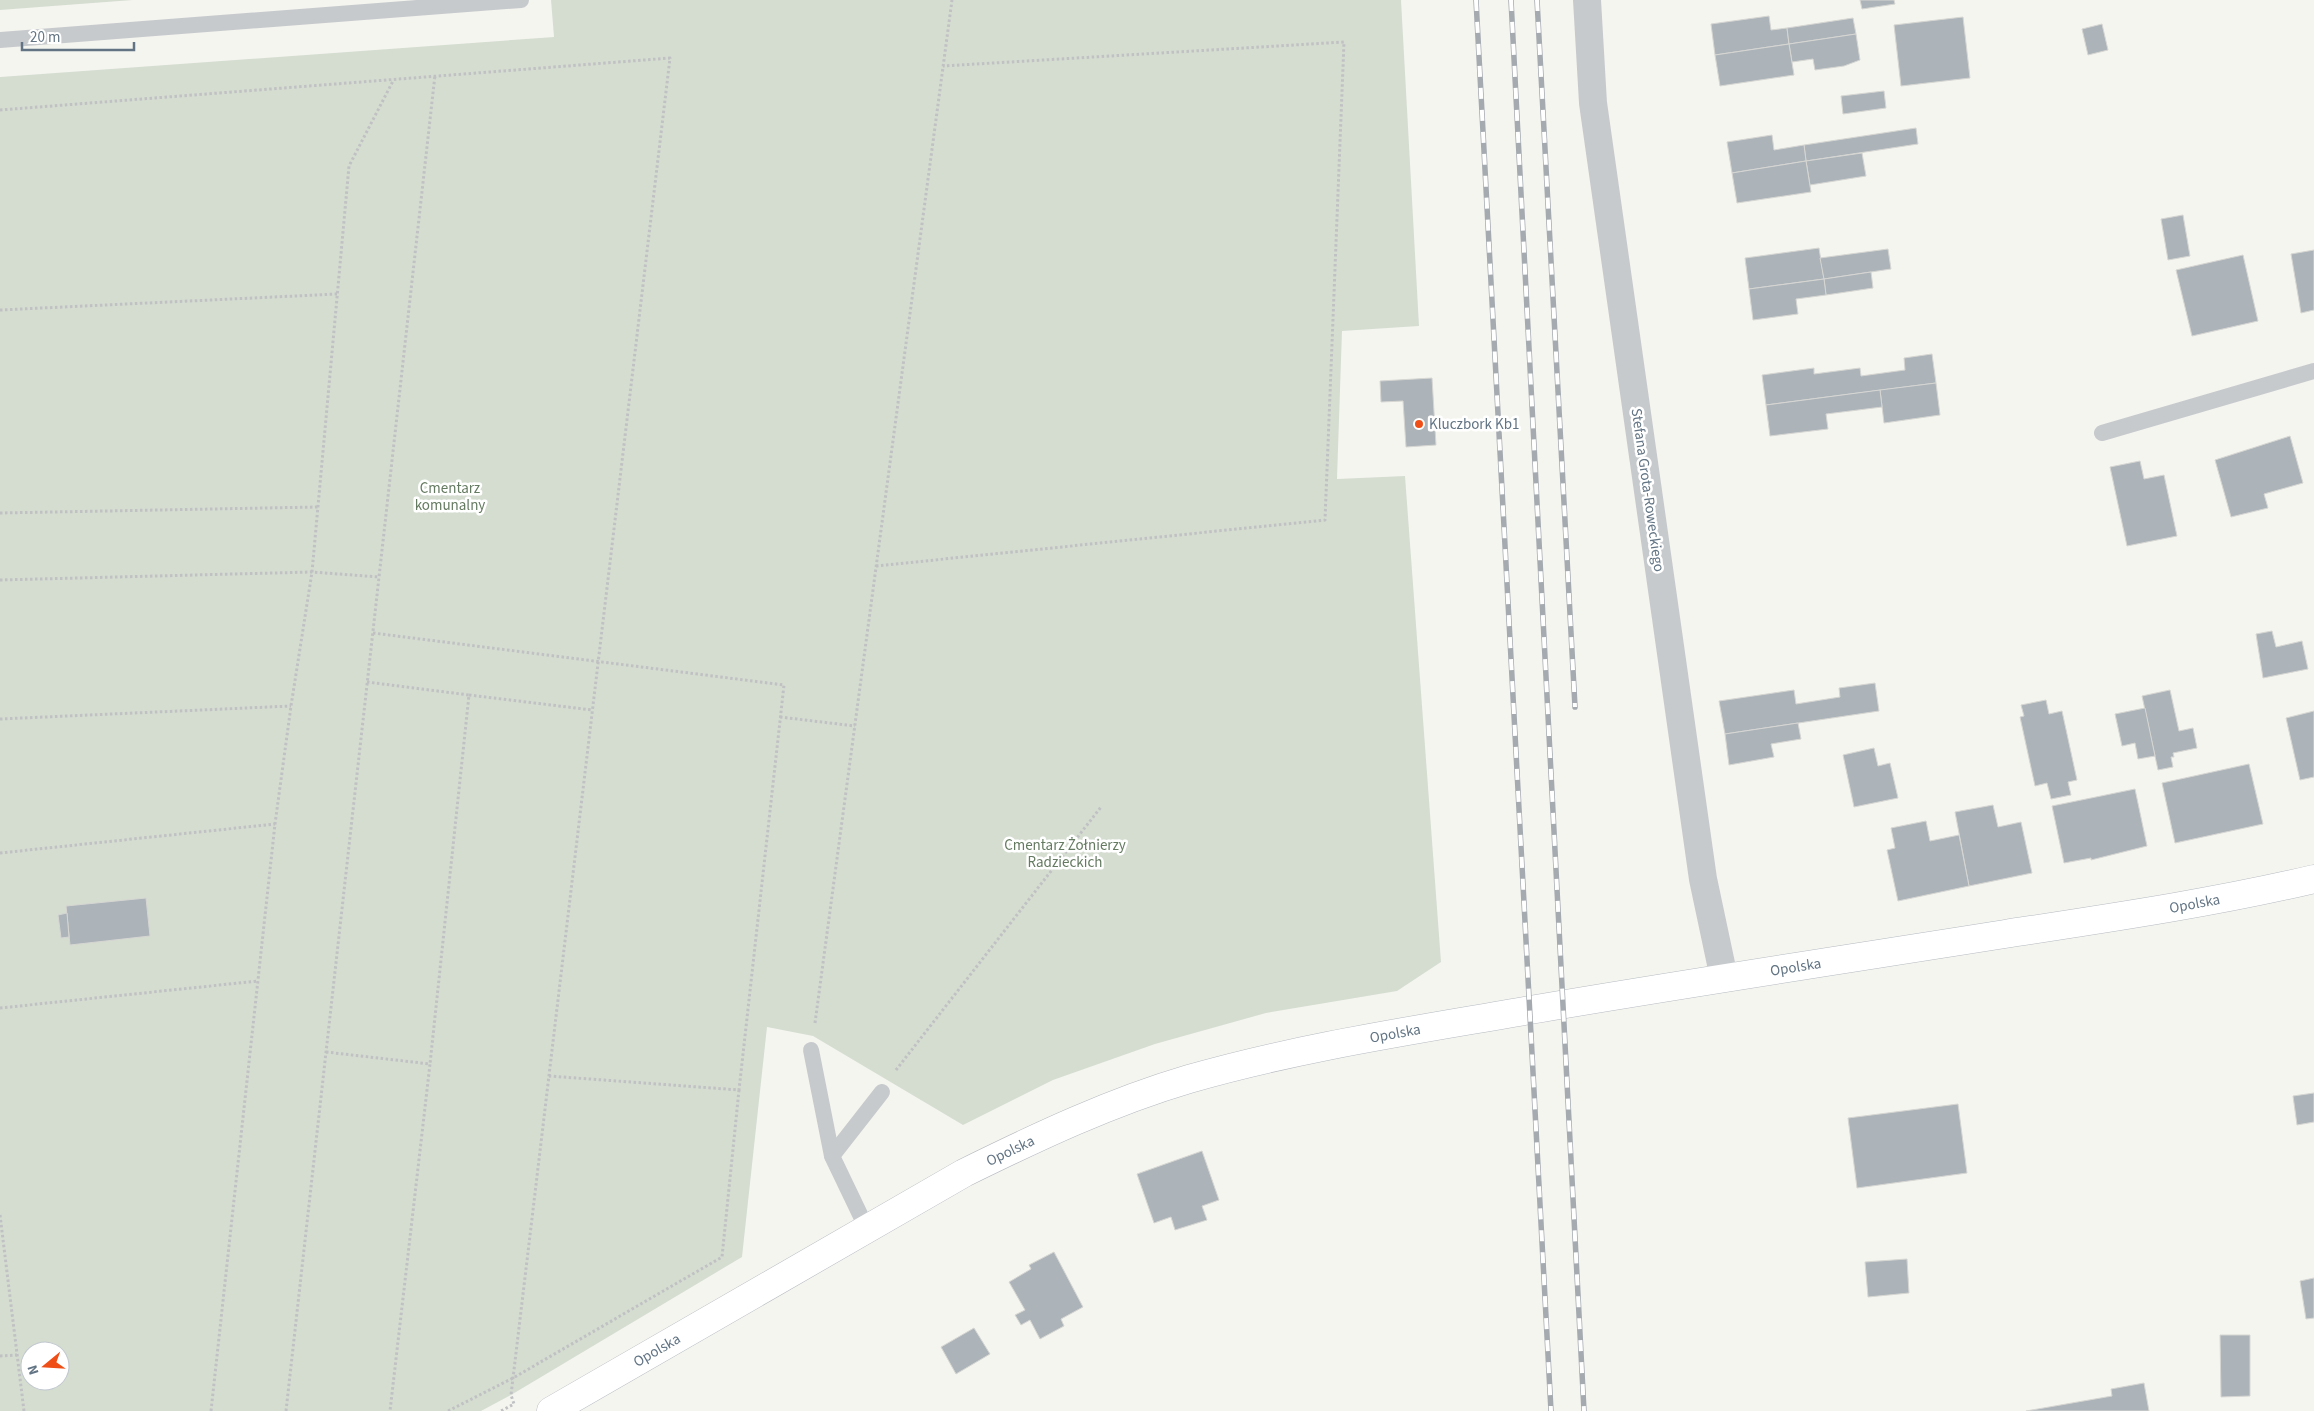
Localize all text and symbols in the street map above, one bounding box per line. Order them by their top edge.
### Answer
scale bar [22,20,135,52]
text: 20 m [30,27,60,48]
street label: Stefana Grota-Roweckiego [1626,407,1669,573]
place label: Kluczbork Kb1 [1429,414,1519,435]
marker: Kluczbork Kb1 [1413,418,1425,430]
park label: Cmentarz komunalny [415,478,485,516]
park label: Cmentarz Żołnierzy Radzieckich [1004,835,1126,873]
street label: Opolska [2168,889,2222,919]
street label: Opolska [1769,953,1823,982]
street label: Opolska [1368,1019,1422,1049]
street label: Opolska [983,1131,1038,1172]
street label: Opolska [629,1329,684,1372]
north arrow [20,1341,70,1391]
text: N [23,1362,45,1377]

